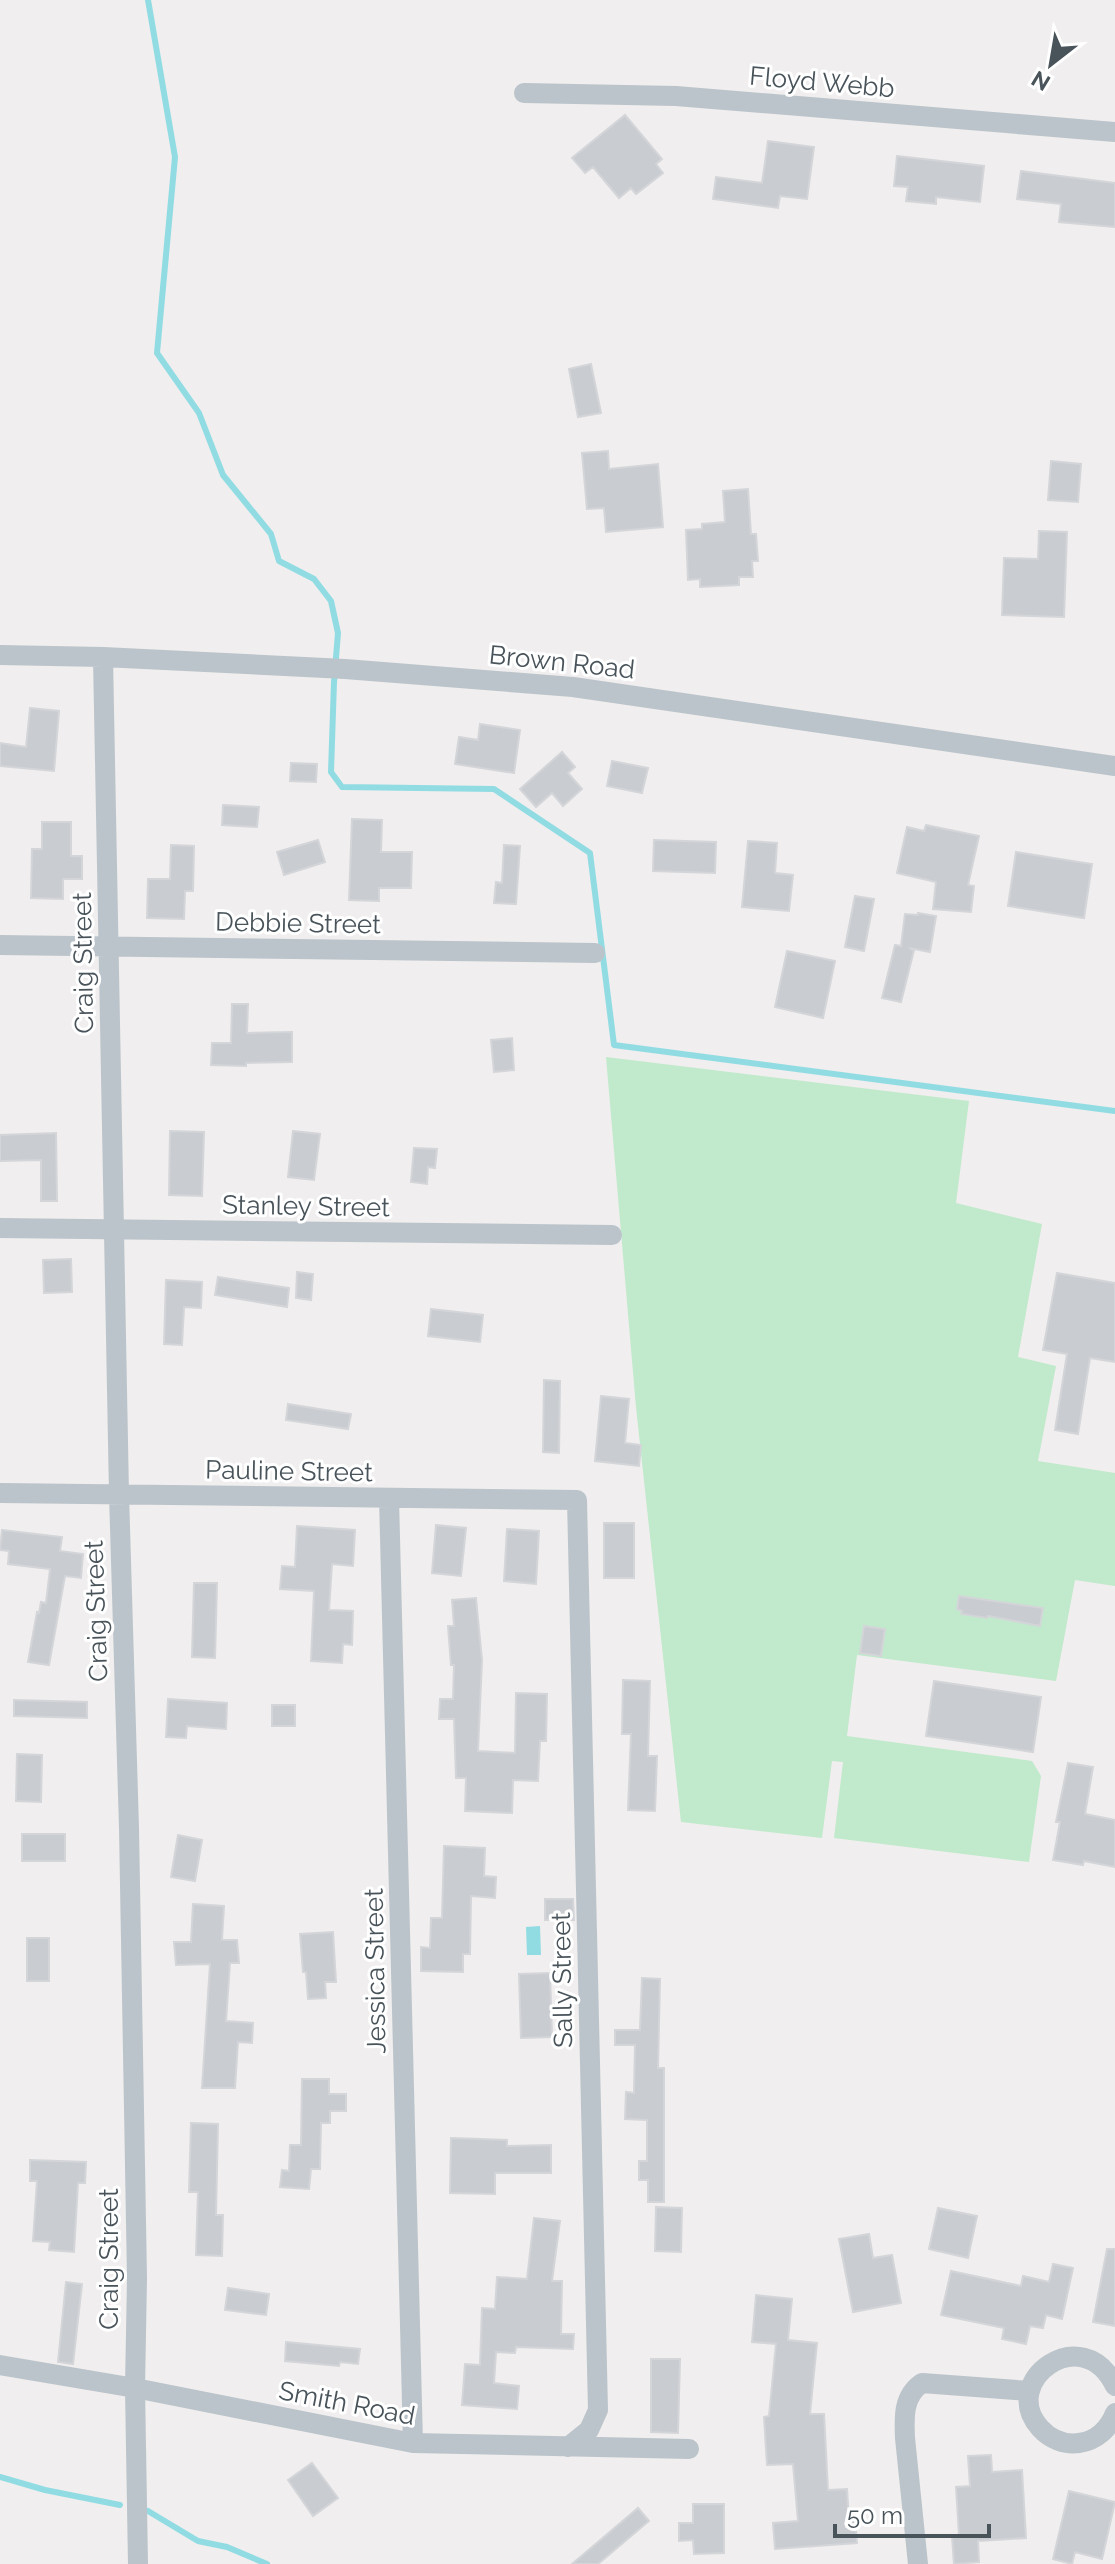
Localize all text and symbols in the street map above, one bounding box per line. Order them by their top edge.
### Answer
north arrow [1011,24,1091,104]
street label: Floyd Webb [748,61,896,103]
text: N [1027,66,1055,97]
street label: Brown Road [488,639,636,685]
street label: Craig Street [67,892,99,1034]
street label: Debbie Street [215,907,381,939]
street label: Stanley Street [222,1190,390,1222]
street label: Pauline Street [205,1455,373,1487]
street label: Craig Street [79,1539,113,1682]
street label: Jessica Street [359,1888,391,2054]
street label: Sally Street [546,1912,578,2048]
street label: Craig Street [94,2188,124,2330]
street label: Smith Road [276,2375,418,2431]
scale bar [835,2488,989,2538]
text: 50 m [847,2501,903,2530]

